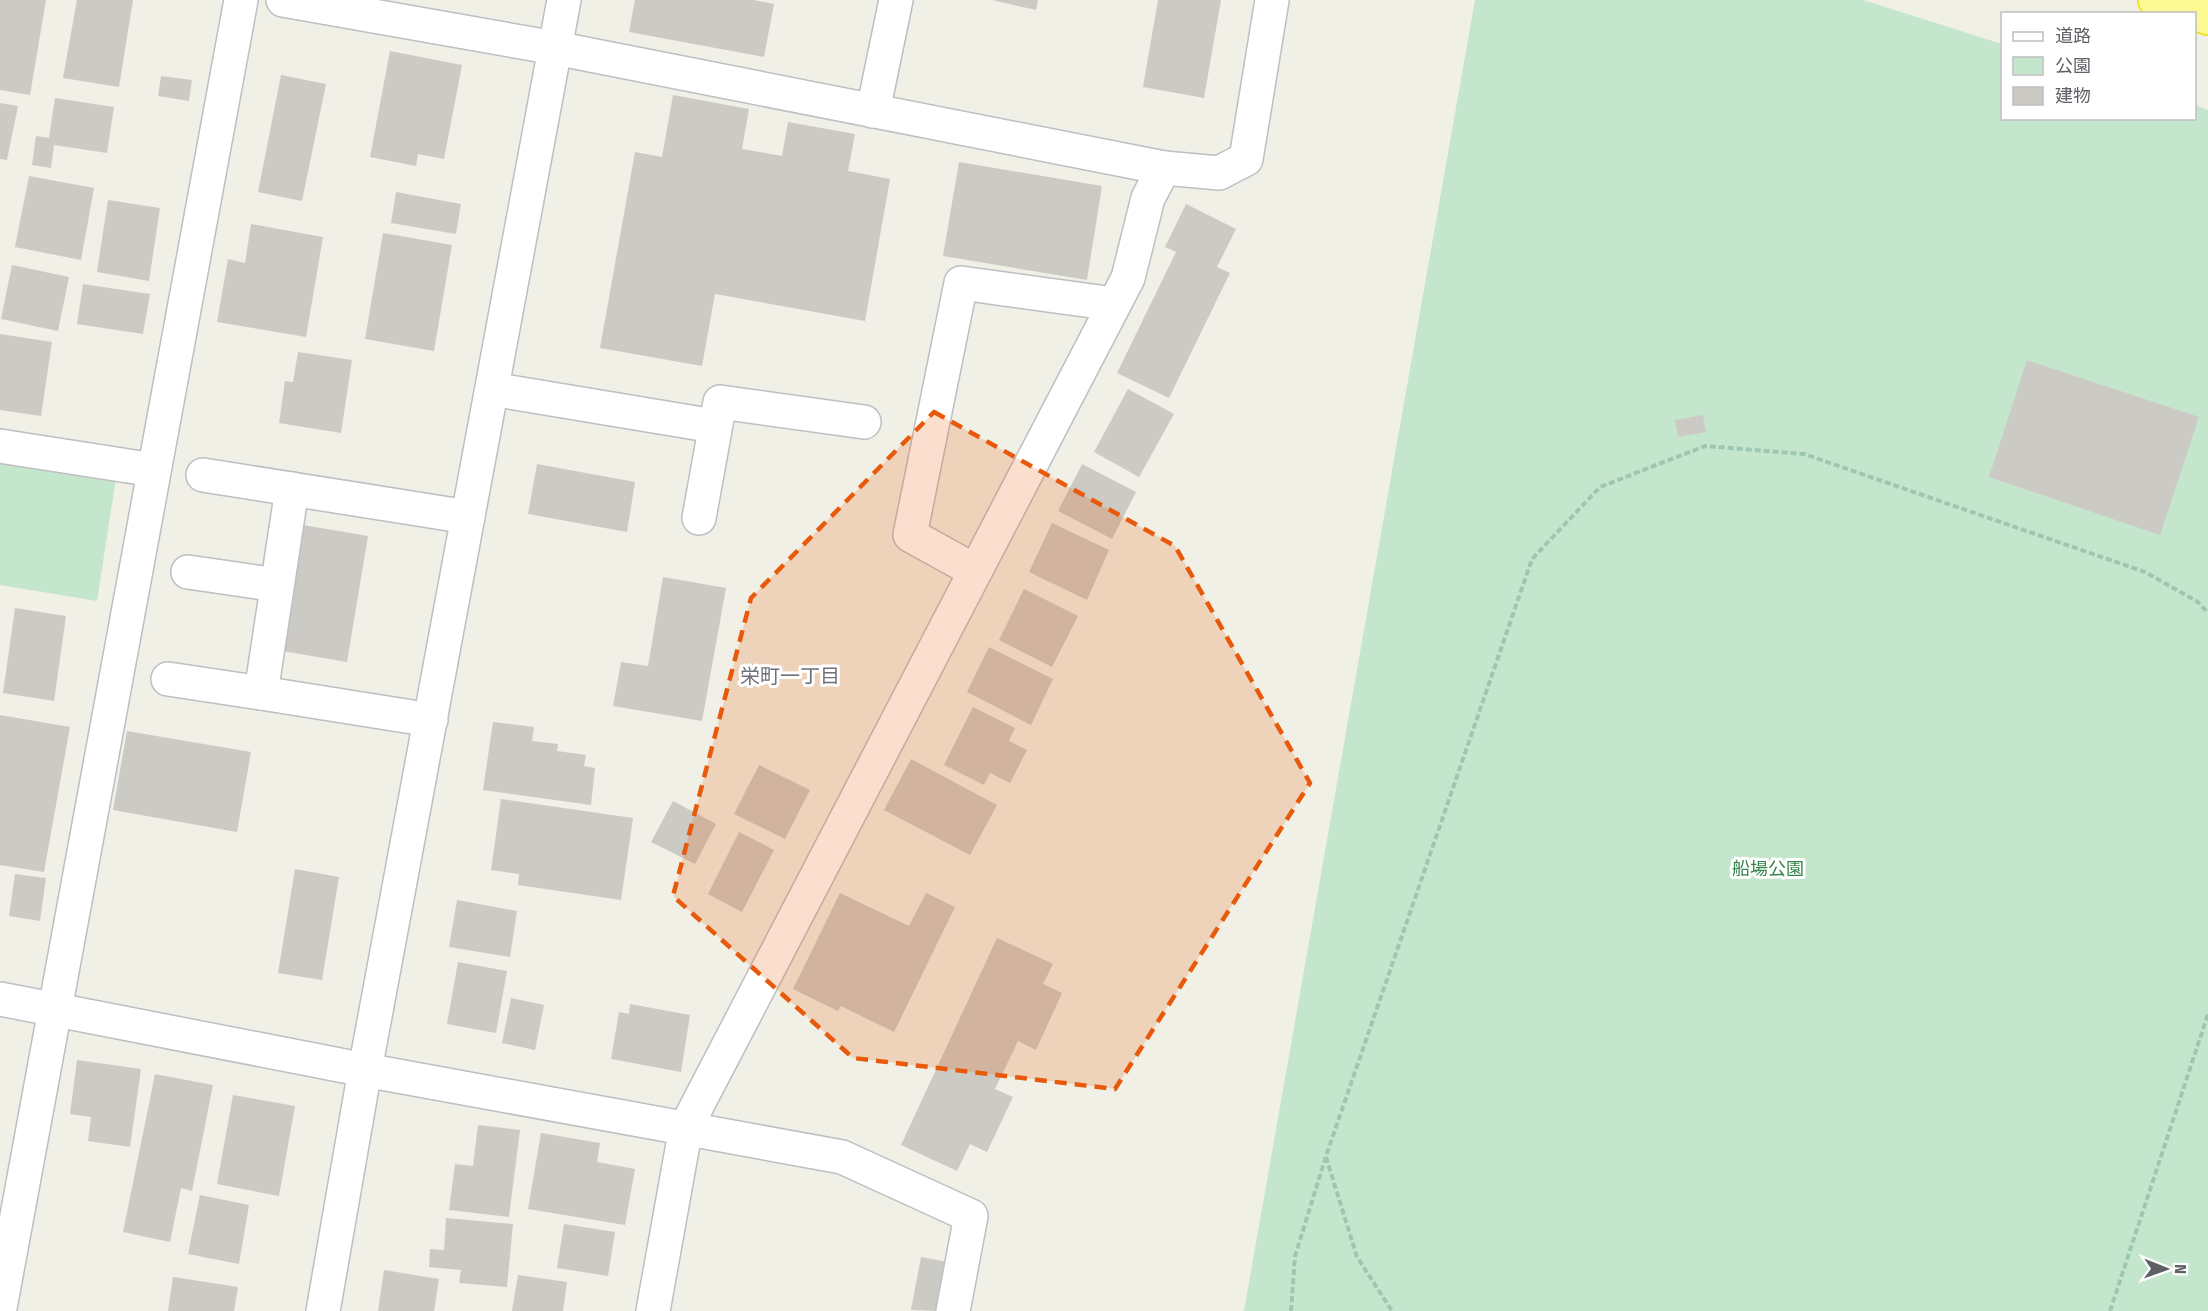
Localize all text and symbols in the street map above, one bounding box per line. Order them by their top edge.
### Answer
legend [2001,12,2196,120]
text: 道路 [2055,25,2091,47]
text: 公園 [2055,55,2091,77]
text: 建物 [2055,85,2091,107]
district label: 栄町一丁目 [740,664,840,688]
park label: 船場公園 [1732,858,1804,880]
north arrow [2136,1239,2196,1299]
text: N [2171,1264,2190,1274]

